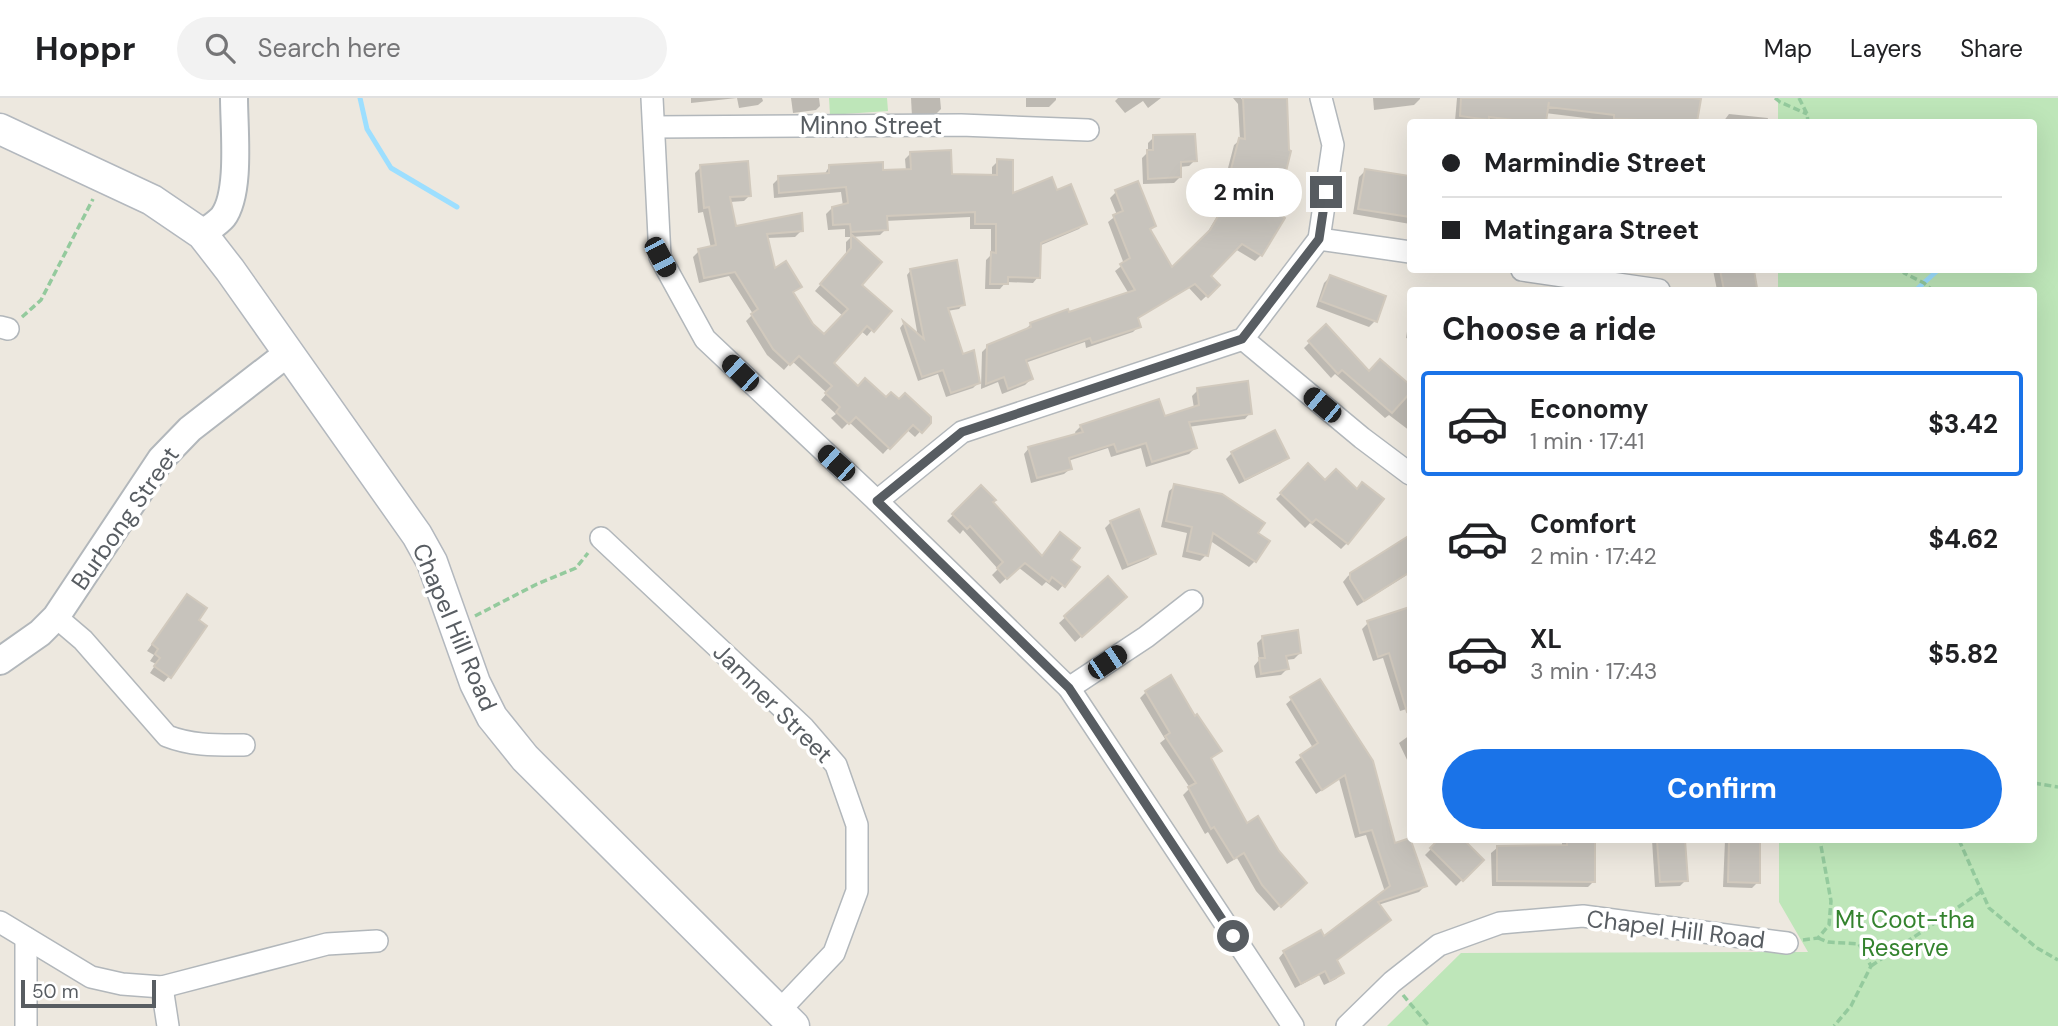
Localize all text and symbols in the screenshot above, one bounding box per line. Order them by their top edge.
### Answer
search box [177,17,667,80]
text: Hoppr [35,27,135,70]
icon: search [201,29,239,67]
text: Search here [257,31,401,65]
text: Map [1764,33,1812,64]
text: Layers [1850,33,1922,64]
text: Share [1960,33,2023,64]
street label: Minno Street [800,110,942,141]
text: Marmindie Street [1484,146,1706,180]
callout: 2 min [1186,168,1302,217]
route end [1310,176,1342,208]
text: 2 min [1214,177,1274,207]
text: Matingara Street [1484,213,1699,247]
car [641,234,680,280]
text: Choose a ride [1442,308,1657,350]
car [718,351,763,395]
car [1300,383,1345,427]
icon: car [1446,392,1509,455]
text: Economy [1530,392,1648,426]
text: $3.42 [1928,407,1998,441]
text: 1 min · 17:41 [1530,426,1645,456]
street label: Burbong Street [64,440,186,596]
car [814,441,859,485]
icon: car [1446,507,1509,570]
text: Comfort [1530,507,1636,541]
text: $4.62 [1928,522,1998,556]
street label: Chapel Hill Road [406,538,504,716]
text: 2 min · 17:42 [1530,541,1657,571]
icon: car [1446,622,1509,685]
text: XL [1530,622,1562,656]
street label: Jamner Street [706,636,840,770]
text: $5.82 [1928,637,1998,671]
car [1084,642,1131,682]
text: 3 min · 17:43 [1530,656,1657,686]
button: Confirm [1442,749,2002,829]
street label: Chapel Hill Road [1585,903,1767,955]
park label: Mt Coot-tha Reserve [1835,904,1975,963]
route start [1217,920,1249,952]
scale bar [21,977,156,1009]
text: 50 m [32,979,79,1004]

